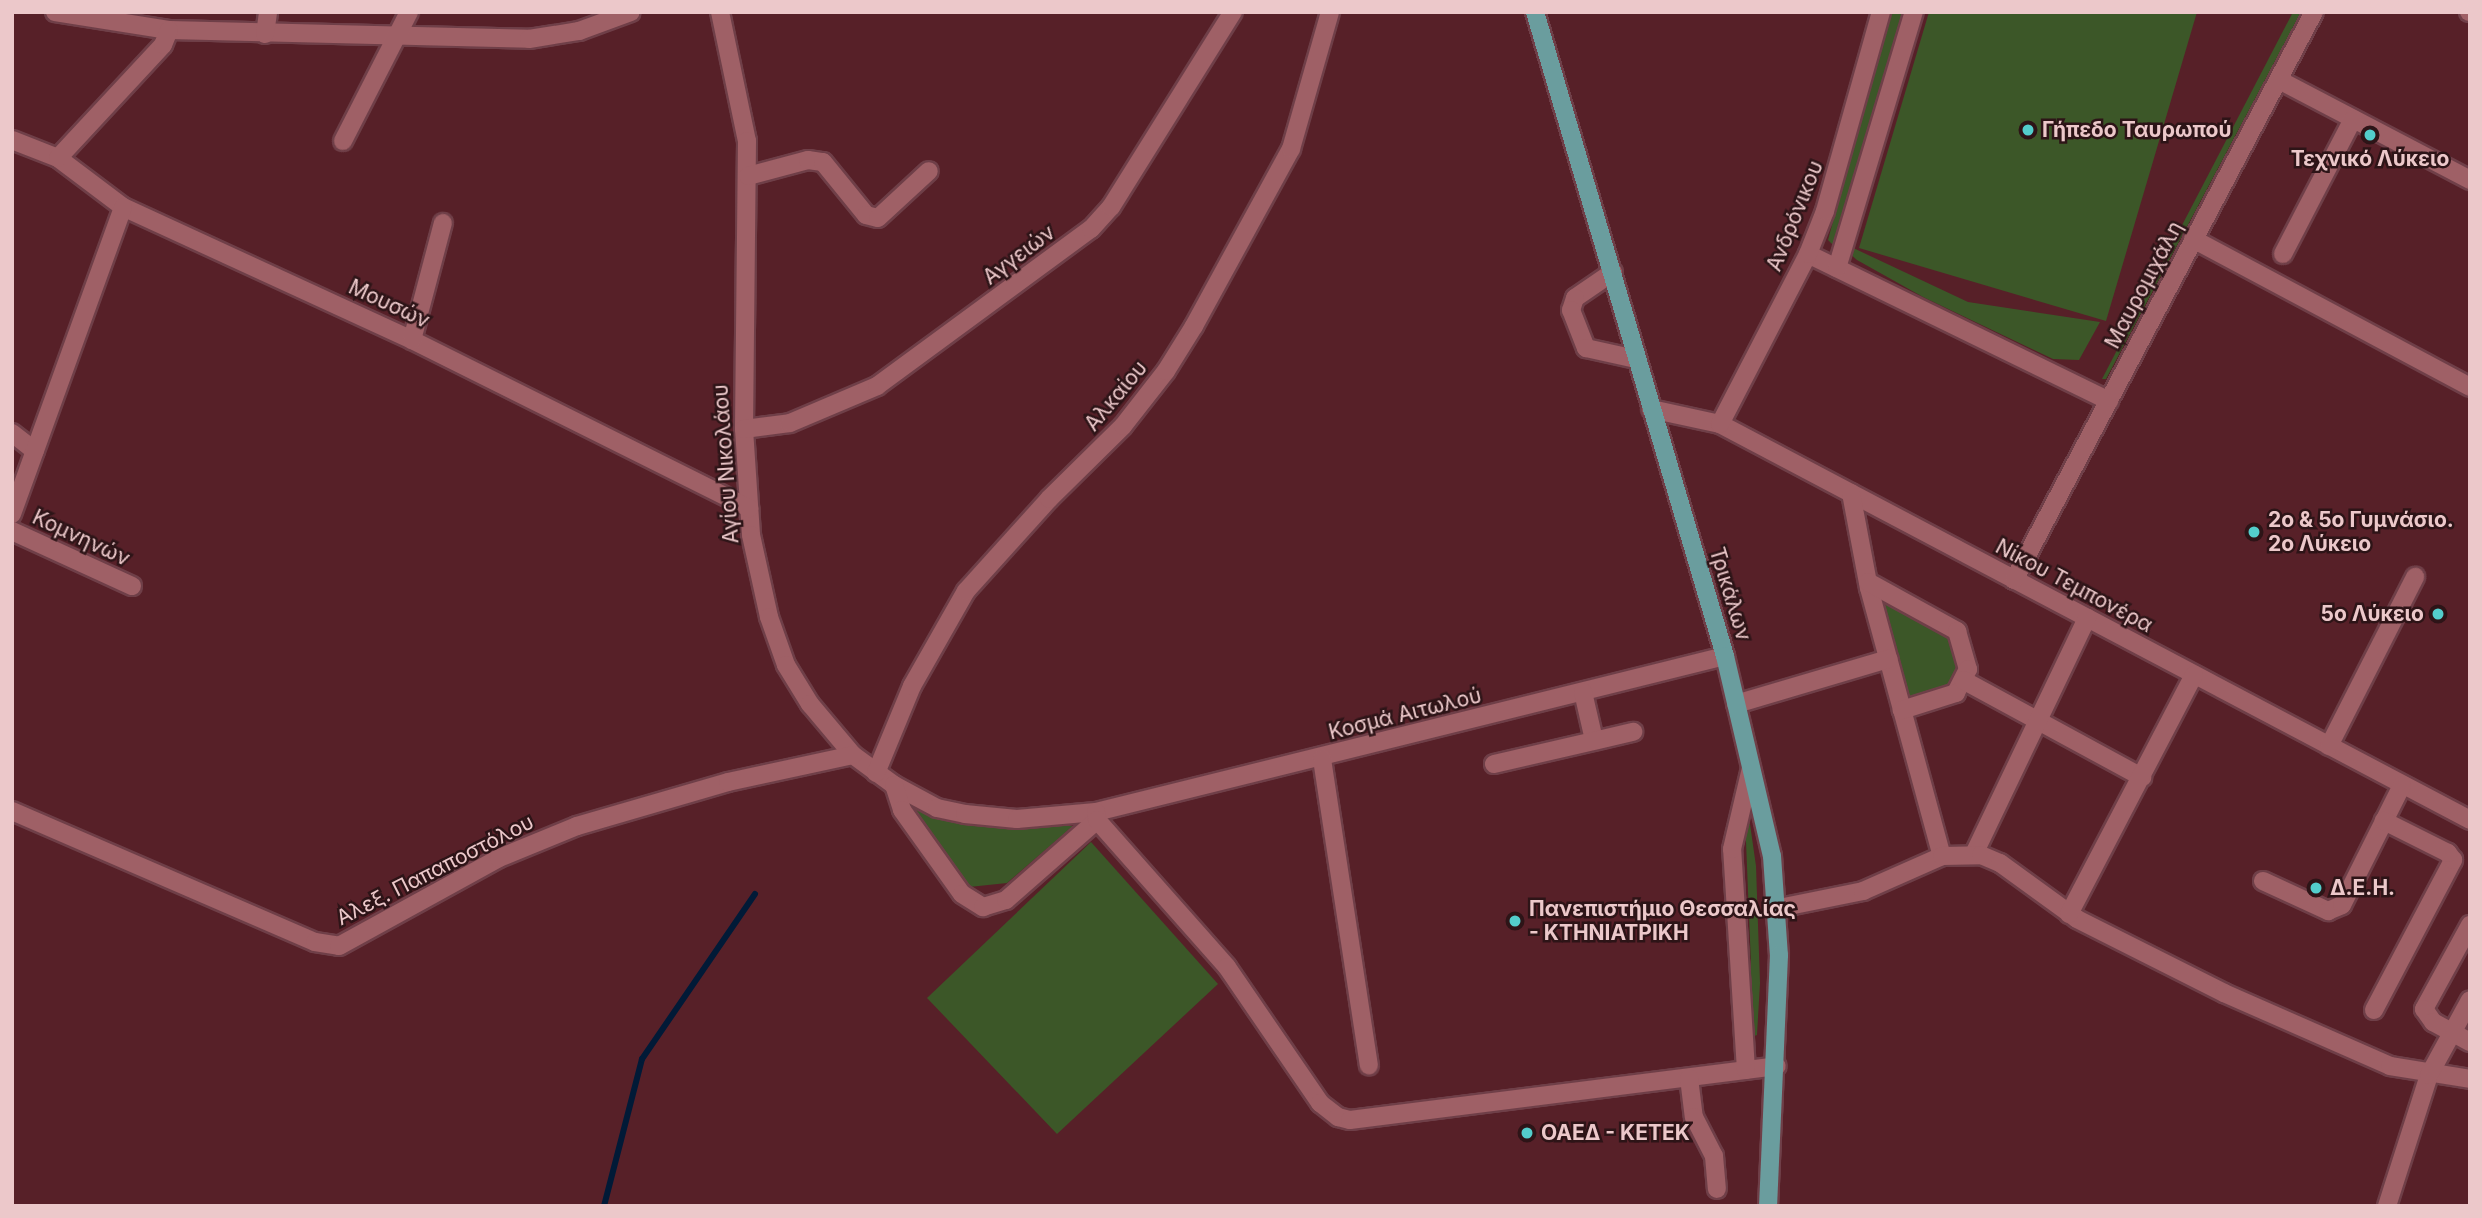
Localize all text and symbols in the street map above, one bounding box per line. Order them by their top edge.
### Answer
place label: Γήπεδο Ταυρωπού [2042,117,2232,143]
marker: Γήπεδο Ταυρωπού [2020,122,2036,138]
marker: Τεχνικό Λύκειο [2362,127,2378,143]
place label: Τεχνικό Λύκειο [2291,146,2449,172]
street label: Ανδρόνικου [1761,157,1829,275]
street label: Μαυρομιχάλη [2100,217,2188,353]
street label: Αγγειών [978,220,1060,290]
street label: Μουσών [345,274,433,334]
street label: Αλκαίου [1079,356,1153,436]
street label: Αγίου Νικολάου [708,384,744,544]
street label: Κομνηνών [28,505,134,571]
place label: 2ο & 5ο Γυμνάσιο. 2ο Λύκειο [2268,507,2454,557]
marker: 2ο & 5ο Γυμνάσιο. 2ο Λύκειο [2246,524,2262,540]
street label: Νίκου Τεμπονέρα [1991,534,2157,638]
street label: Τρικάλων [1704,544,1756,644]
place label: 5ο Λύκειο [2321,601,2424,627]
marker: 5ο Λύκειο [2430,606,2446,622]
street label: Κοσμά Αιτωλού [1326,683,1484,745]
street label: Αλεξ. Παπαποστόλου [332,809,538,931]
place label: Δ.Ε.Η. [2330,875,2395,901]
marker: Δ.Ε.Η. [2308,880,2324,896]
place label: Πανεπιστήμιο Θεσσαλίας - ΚΤΗΝΙΑΤΡΙΚΗ [1529,896,1796,946]
marker: Πανεπιστήμιο Θεσσαλίας - ΚΤΗΝΙΑΤΡΙΚΗ [1507,913,1523,929]
place label: ΟΑΕΔ - ΚΕΤΕΚ [1541,1120,1690,1146]
marker: ΟΑΕΔ - ΚΕΤΕΚ [1519,1125,1535,1141]

